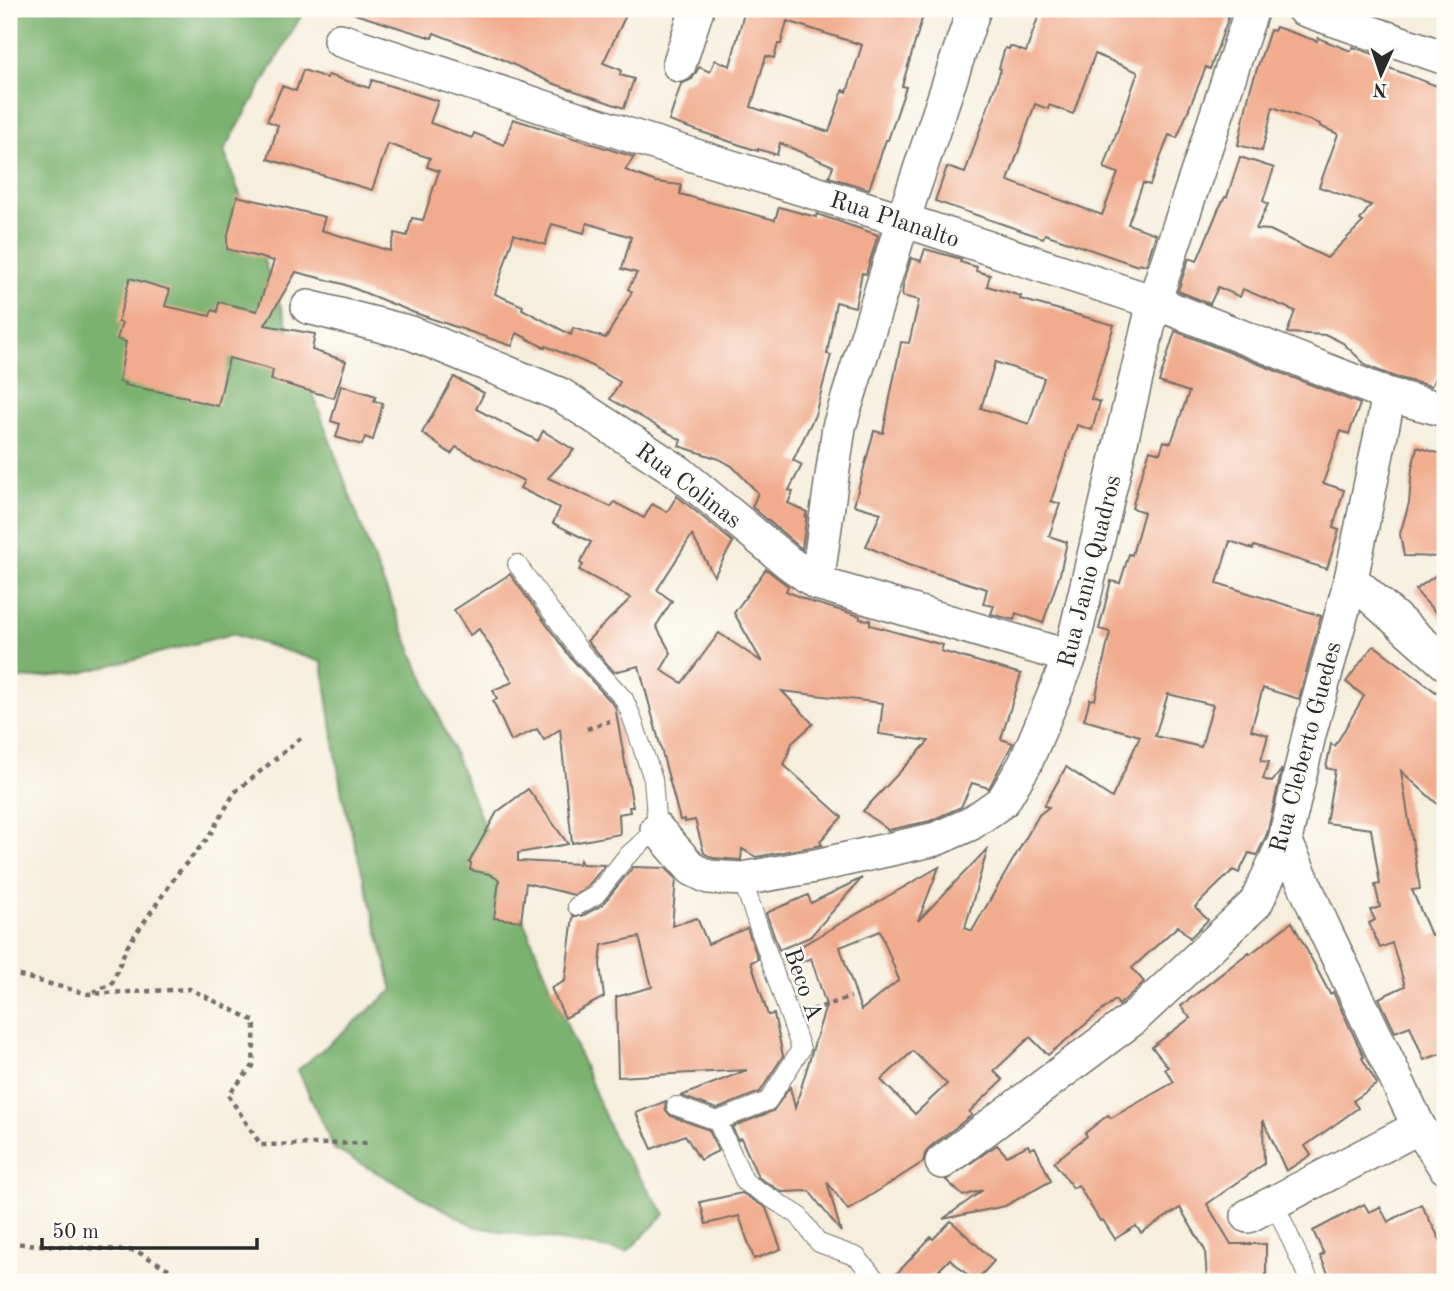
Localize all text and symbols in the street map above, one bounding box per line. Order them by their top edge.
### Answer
north arrow [1346,38,1416,108]
text: N [1372,79,1388,98]
street label: Rua Planalto [827,189,962,253]
street label: Rua Colinas [631,439,745,534]
street label: Rua Janio Quadros [1055,473,1126,670]
street label: Rua Cleberto Guedes [1267,639,1347,856]
street label: Beco A [779,945,826,1024]
scale bar [42,1207,257,1251]
text: 50 m [52,1222,99,1243]

